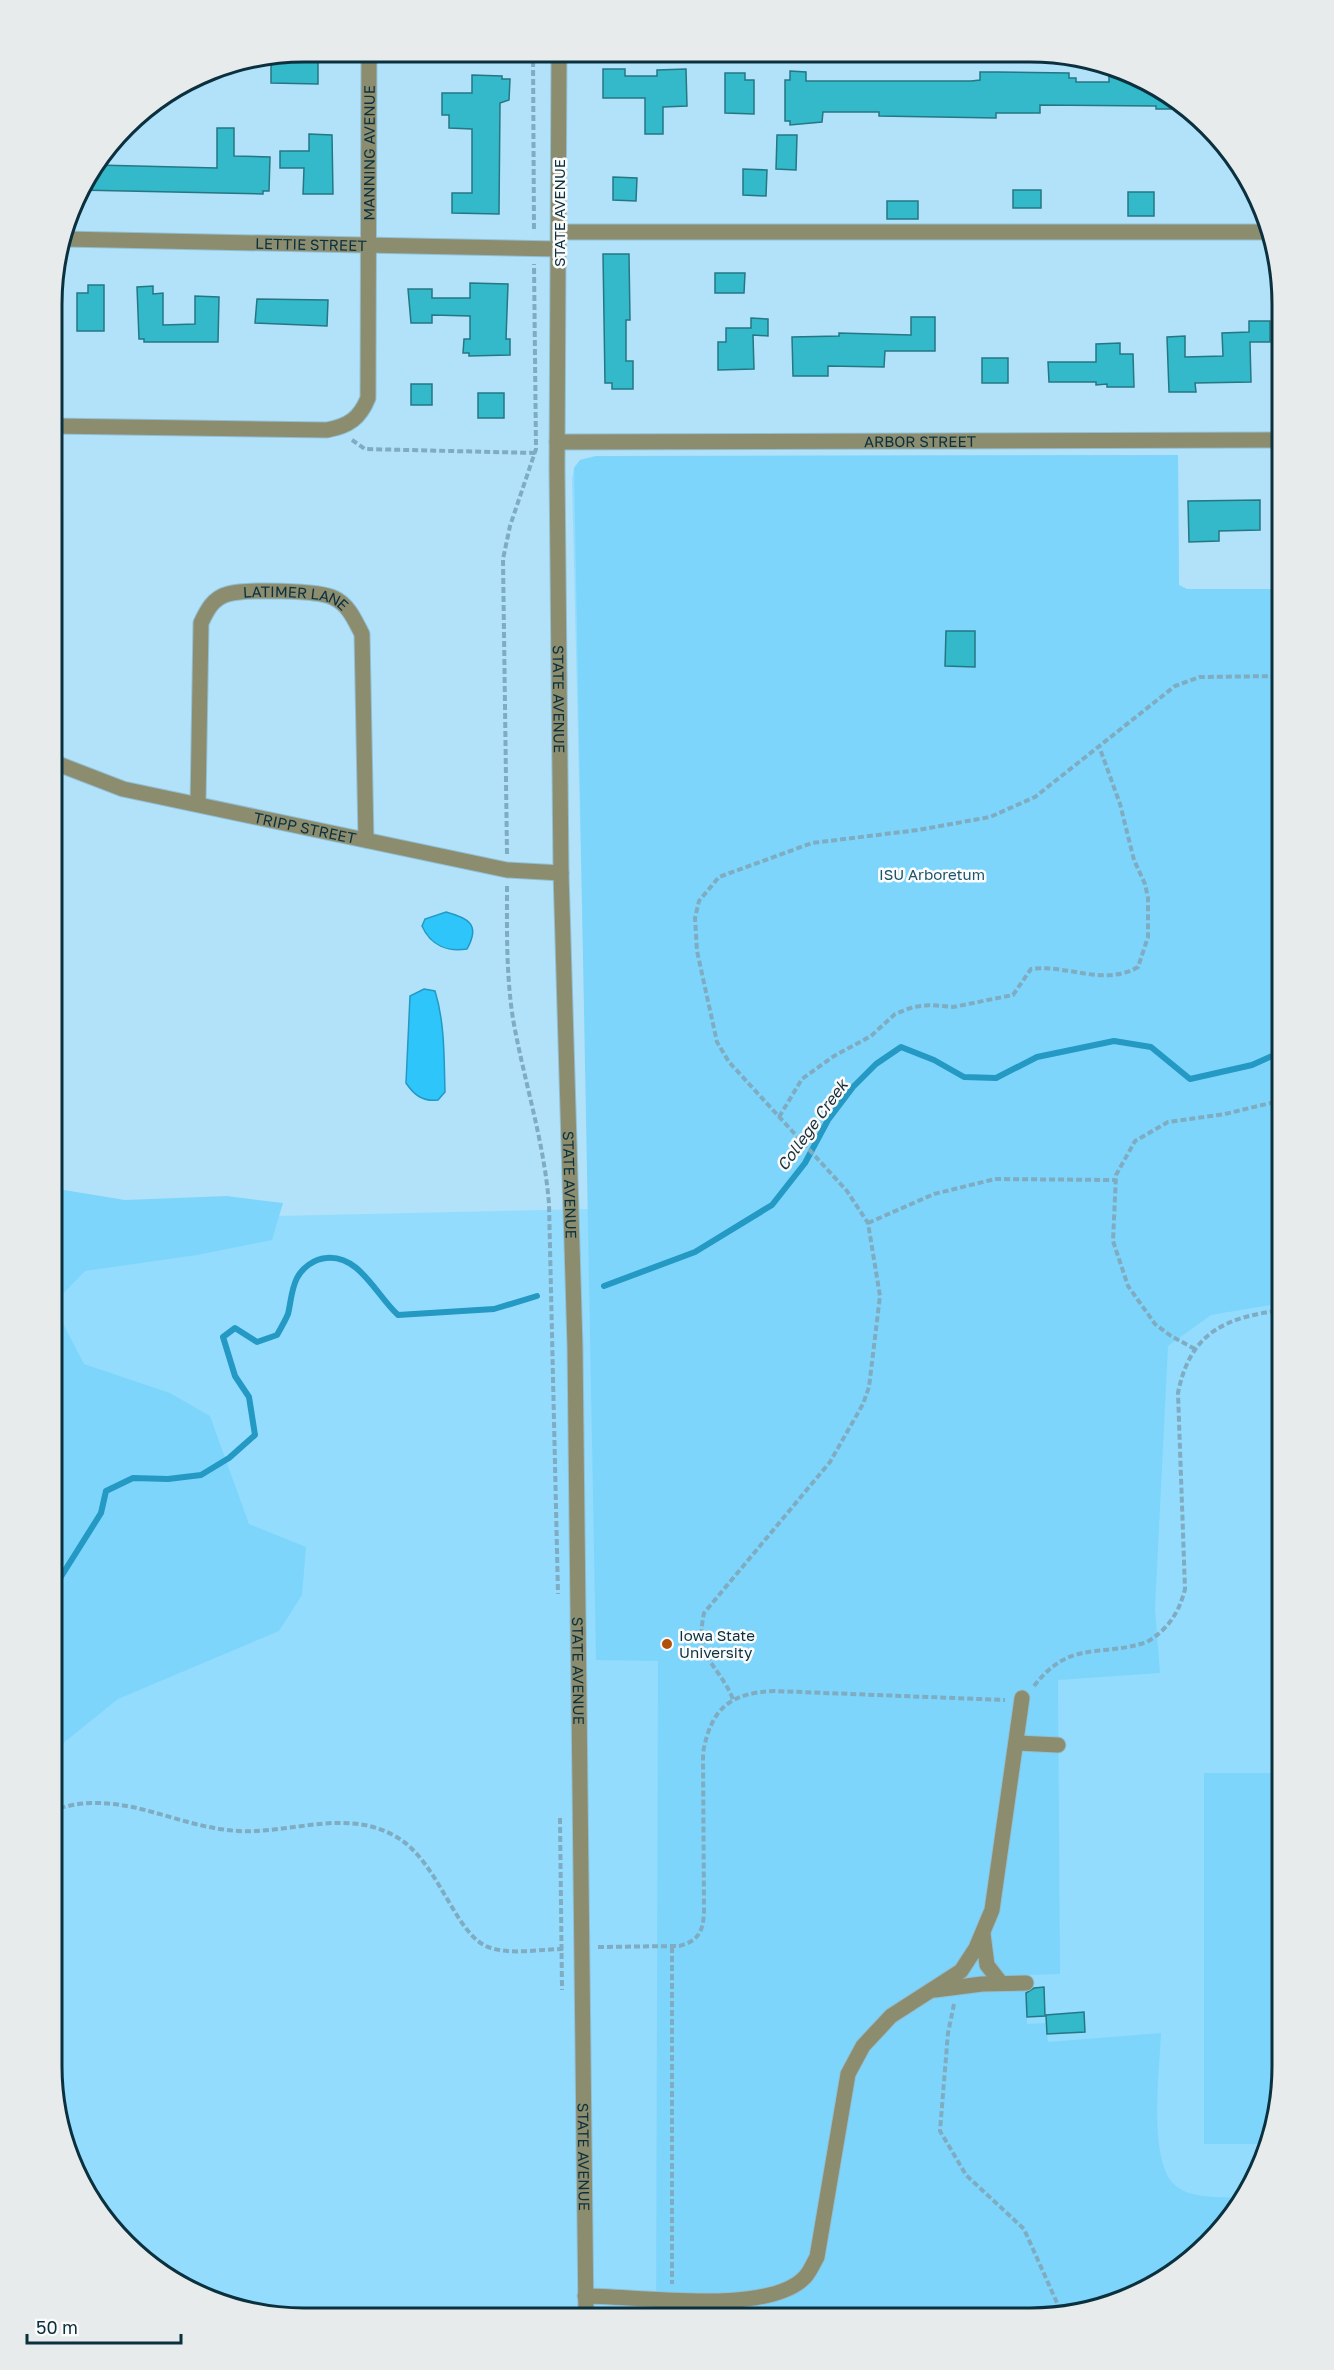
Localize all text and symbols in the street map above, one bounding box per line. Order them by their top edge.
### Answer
street label: MANNING AVENUE [360,85,378,221]
street label: STATE AVENUE [550,159,568,267]
street label: LETTIE STREET [255,234,367,254]
street label: ARBOR STREET [864,432,976,450]
street label: LATIMER LANE [242,582,353,614]
street label: STATE AVENUE [550,645,569,753]
street label: TRIPP STREET [252,808,358,847]
park label: ISU Arboretum [879,865,985,883]
water label: College Creek [772,1074,853,1174]
street label: STATE AVENUE [560,1131,581,1239]
street label: STATE AVENUE [569,1617,588,1725]
place label: Iowa State University [679,1626,755,1661]
marker: Iowa State University [660,1637,674,1651]
street label: STATE AVENUE [575,2103,594,2211]
scale bar [27,2307,182,2345]
text: 50 m [36,2316,78,2338]

